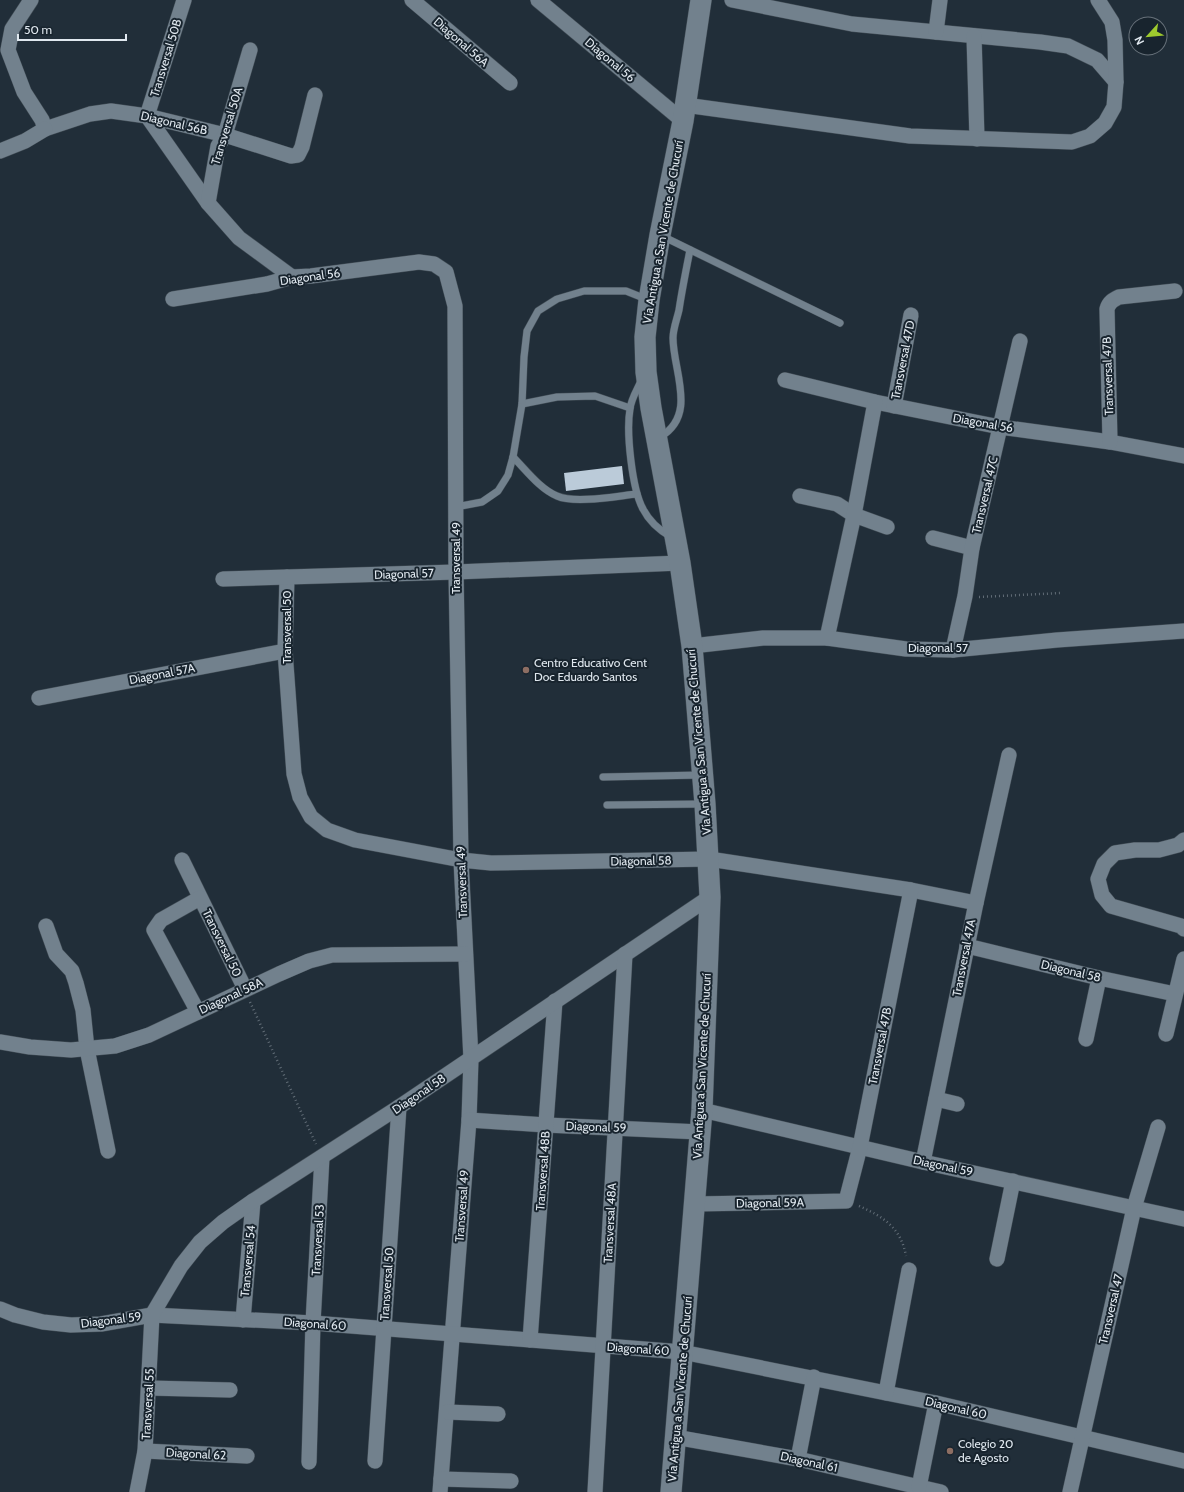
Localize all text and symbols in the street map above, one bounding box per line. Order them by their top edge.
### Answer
street label: Diagonal 56A [431,14,492,70]
scale bar [18,16,126,42]
north arrow [1128,16,1168,56]
street label: Transversal 50B [147,17,184,99]
text: 50 m [24,22,52,37]
street label: Diagonal 56 [582,34,639,85]
text: N [1131,34,1147,47]
street label: Transversal 50A [208,85,246,167]
street label: Diagonal 56B [139,108,209,137]
street label: Vía Antigua a San Vicente de Chucurí [639,139,686,325]
street label: Diagonal 56 [279,265,341,288]
street label: Transversal 47D [887,319,918,401]
street label: Transversal 47B [1099,336,1116,416]
street label: Diagonal 56 [952,410,1015,435]
street label: Transversal 47C [968,455,1001,535]
street label: Transversal 49 [448,522,463,594]
street label: Diagonal 57 [374,565,434,582]
street label: Transversal 50 [279,590,294,664]
street label: Diagonal 57 [908,640,968,655]
street label: Vía Antigua a San Vicente de Chucurí [683,648,714,835]
place label: Centro Educativo Cent Doc Eduardo Santos [534,655,647,684]
street label: Diagonal 57A [128,660,197,687]
marker: Centro Educativo Cent Doc Eduardo Santos [521,665,531,675]
street label: Transversal 49 [453,845,470,918]
street label: Diagonal 58 [610,852,672,869]
street label: Transversal 50 [200,907,245,979]
street label: Transversal 47A [949,917,978,998]
street label: Diagonal 58 [1040,956,1103,985]
street label: Vía Antigua a San Vicente de Chucurí [689,972,714,1159]
street label: Diagonal 58A [196,974,266,1017]
street label: Transversal 47B [865,1006,894,1086]
street label: Diagonal 58 [389,1070,448,1117]
street label: Diagonal 59 [565,1118,627,1135]
street label: Transversal 48B [532,1131,553,1211]
street label: Diagonal 59 [912,1152,975,1179]
street label: Transversal 49 [452,1169,472,1243]
street label: Transversal 48A [600,1182,619,1263]
street label: Diagonal 59A [736,1194,805,1211]
street label: Transversal 53 [308,1204,327,1276]
street label: Transversal 54 [237,1224,258,1297]
street label: Transversal 50 [376,1247,397,1321]
street label: Transversal 47 [1095,1272,1126,1345]
street label: Vía Antigua a San Vicente de Chucurí [664,1295,695,1482]
street label: Diagonal 59 [80,1308,142,1331]
street label: Diagonal 60 [283,1314,347,1333]
street label: Diagonal 60 [606,1339,670,1358]
street label: Transversal 55 [138,1368,157,1440]
street label: Diagonal 60 [924,1393,988,1422]
place label: Colegio 20 de Agosto [958,1436,1013,1465]
street label: Diagonal 62 [165,1444,227,1463]
marker: Colegio 20 de Agosto [945,1446,955,1456]
street label: Diagonal 61 [779,1448,839,1475]

